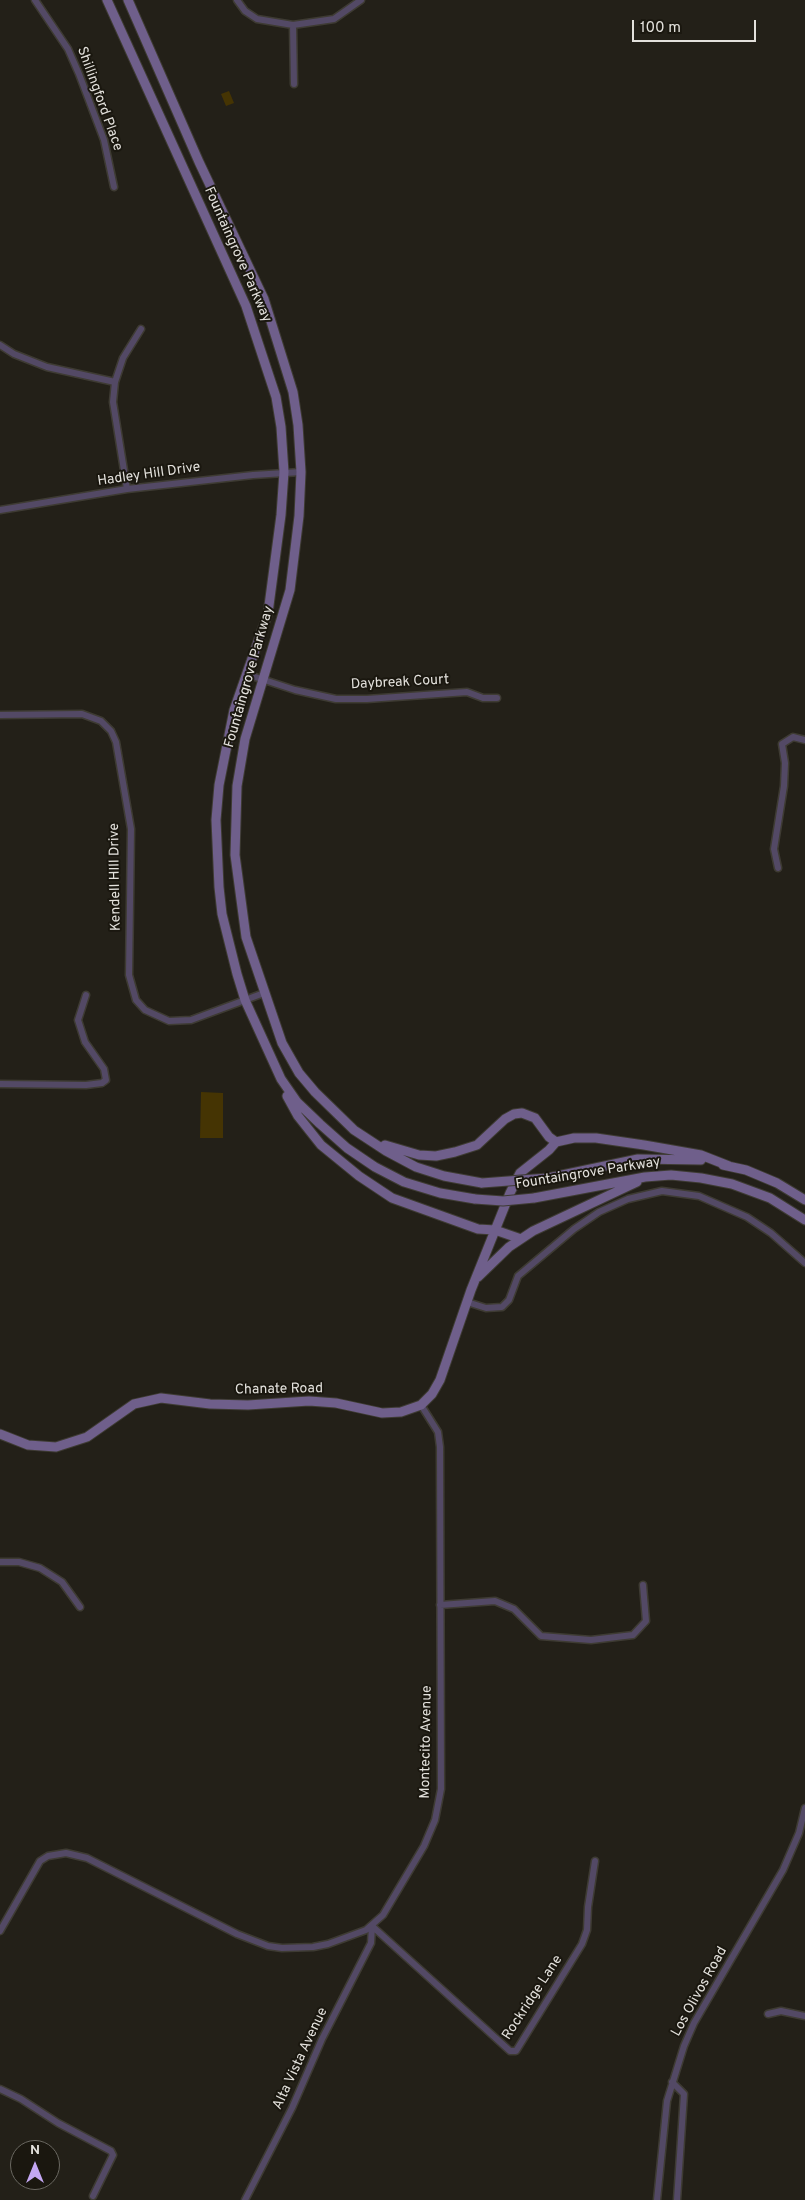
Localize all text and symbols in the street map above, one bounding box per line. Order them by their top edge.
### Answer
scale bar [635,10,759,42]
text: 100 m [640,19,681,38]
street label: Shillingford Place [72,45,126,153]
street label: Fountaingrove Parkway [200,185,274,325]
street label: Hadley Hill Drive [97,459,201,491]
street label: Fountaingrove Parkway [222,604,278,750]
street label: Daybreak Court [350,672,450,694]
street label: Kendell HIll Drive [107,823,125,931]
street label: Fountaingrove Parkway [514,1154,662,1194]
street label: Chanate Road [235,1381,323,1399]
street label: Montecito Avenue [418,1685,436,1799]
street label: Los Olivos Road [668,1944,732,2040]
street label: Rockridge Lane [499,1952,567,2044]
street label: Alta Vista Avenue [270,2005,332,2113]
north arrow [10,2140,60,2190]
text: N [30,2142,40,2159]

